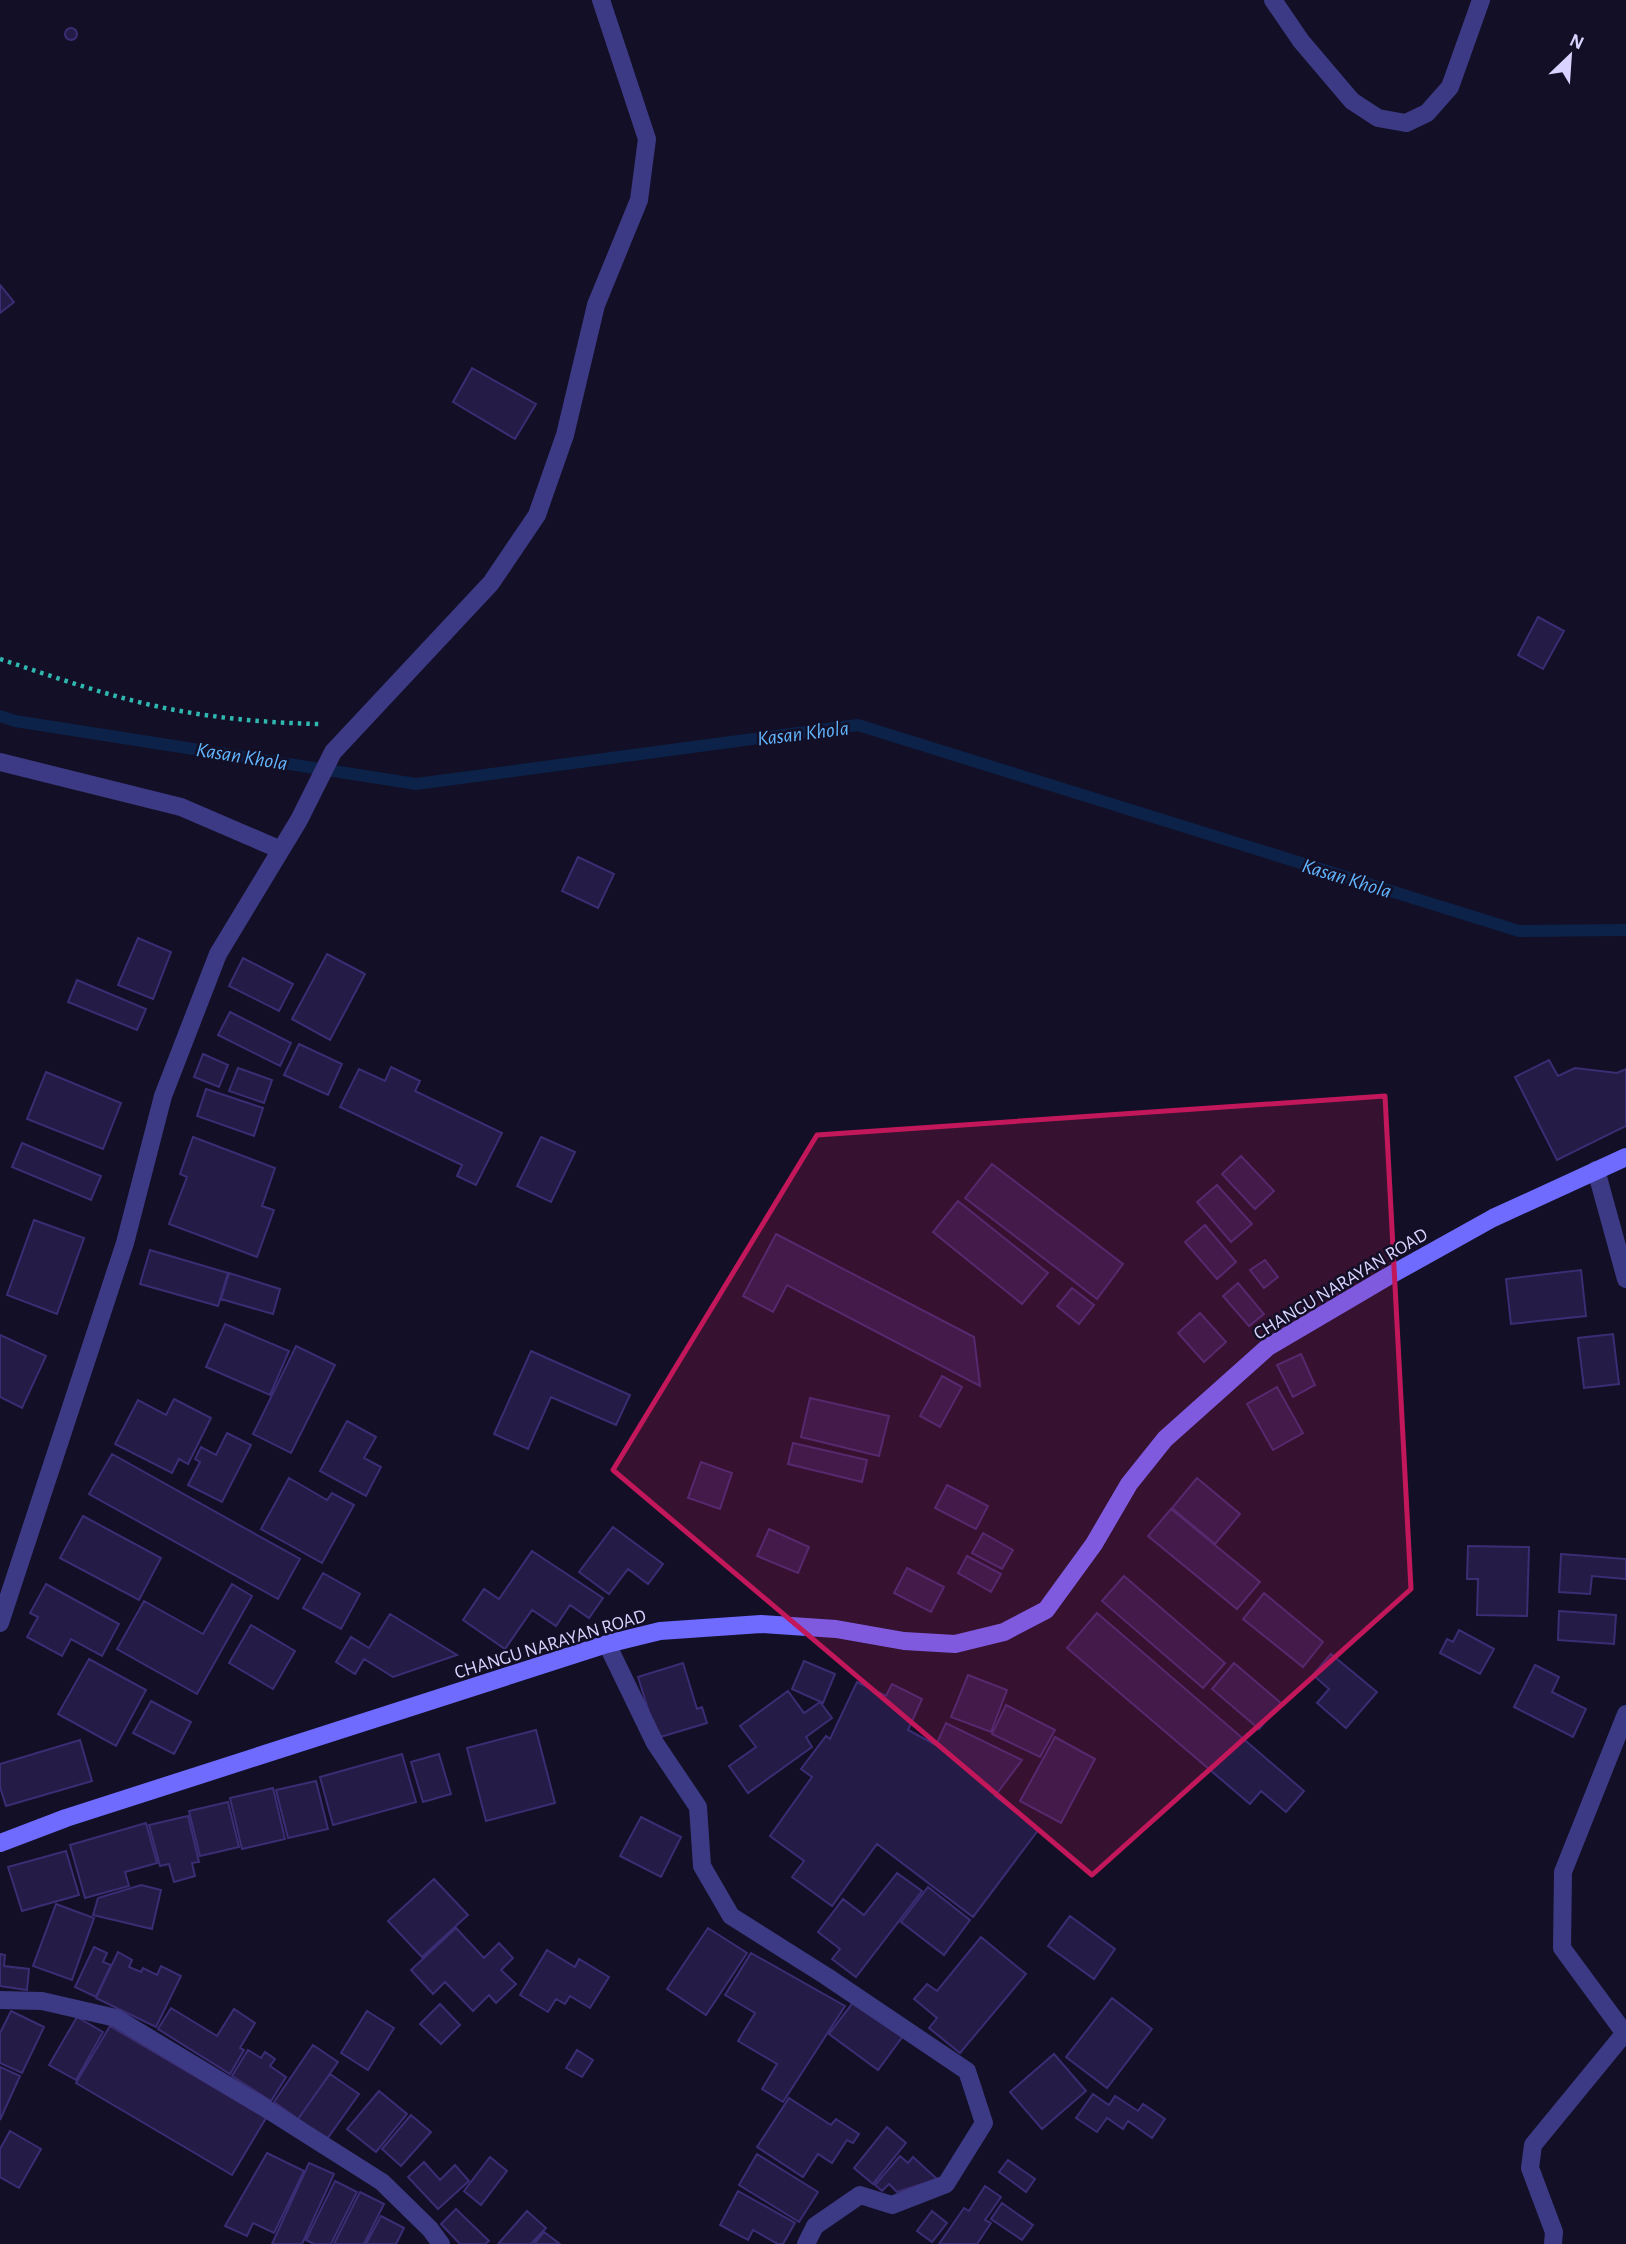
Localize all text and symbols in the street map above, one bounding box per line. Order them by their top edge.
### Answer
north arrow [1535,21,1605,91]
text: N [1567,31,1587,53]
water label: Kasan Khola [756,717,850,750]
water label: Kasan Khola [195,739,289,774]
water label: Kasan Khola [1300,855,1394,902]
street label: CHANGU NARAYAN ROAD [1251,1225,1431,1344]
street label: CHANGU NARAYAN ROAD [452,1606,648,1683]

